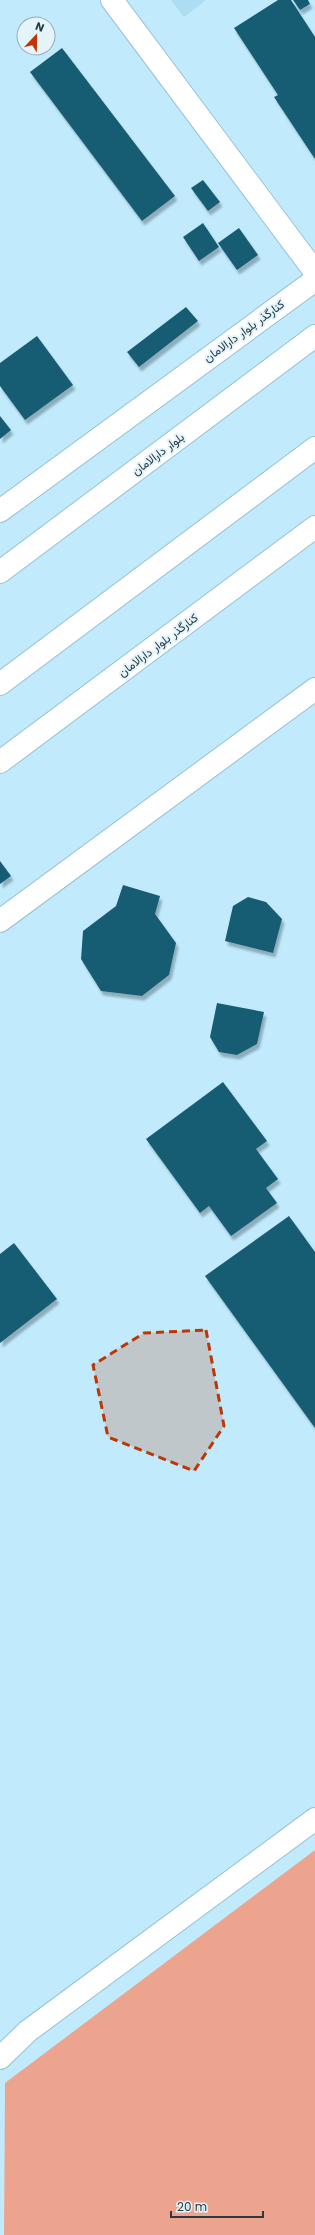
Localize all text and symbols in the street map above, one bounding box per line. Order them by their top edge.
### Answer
north arrow [16,16,56,56]
text: N [33,18,47,36]
street label: کنارگذر بلوار دارالامان [200,295,288,366]
street label: بلوار دارالامان [128,428,188,479]
street label: کنارگذر بلوار دارالامان [114,609,201,680]
scale bar [171,2193,263,2219]
text: 20 m [177,2198,207,2215]

